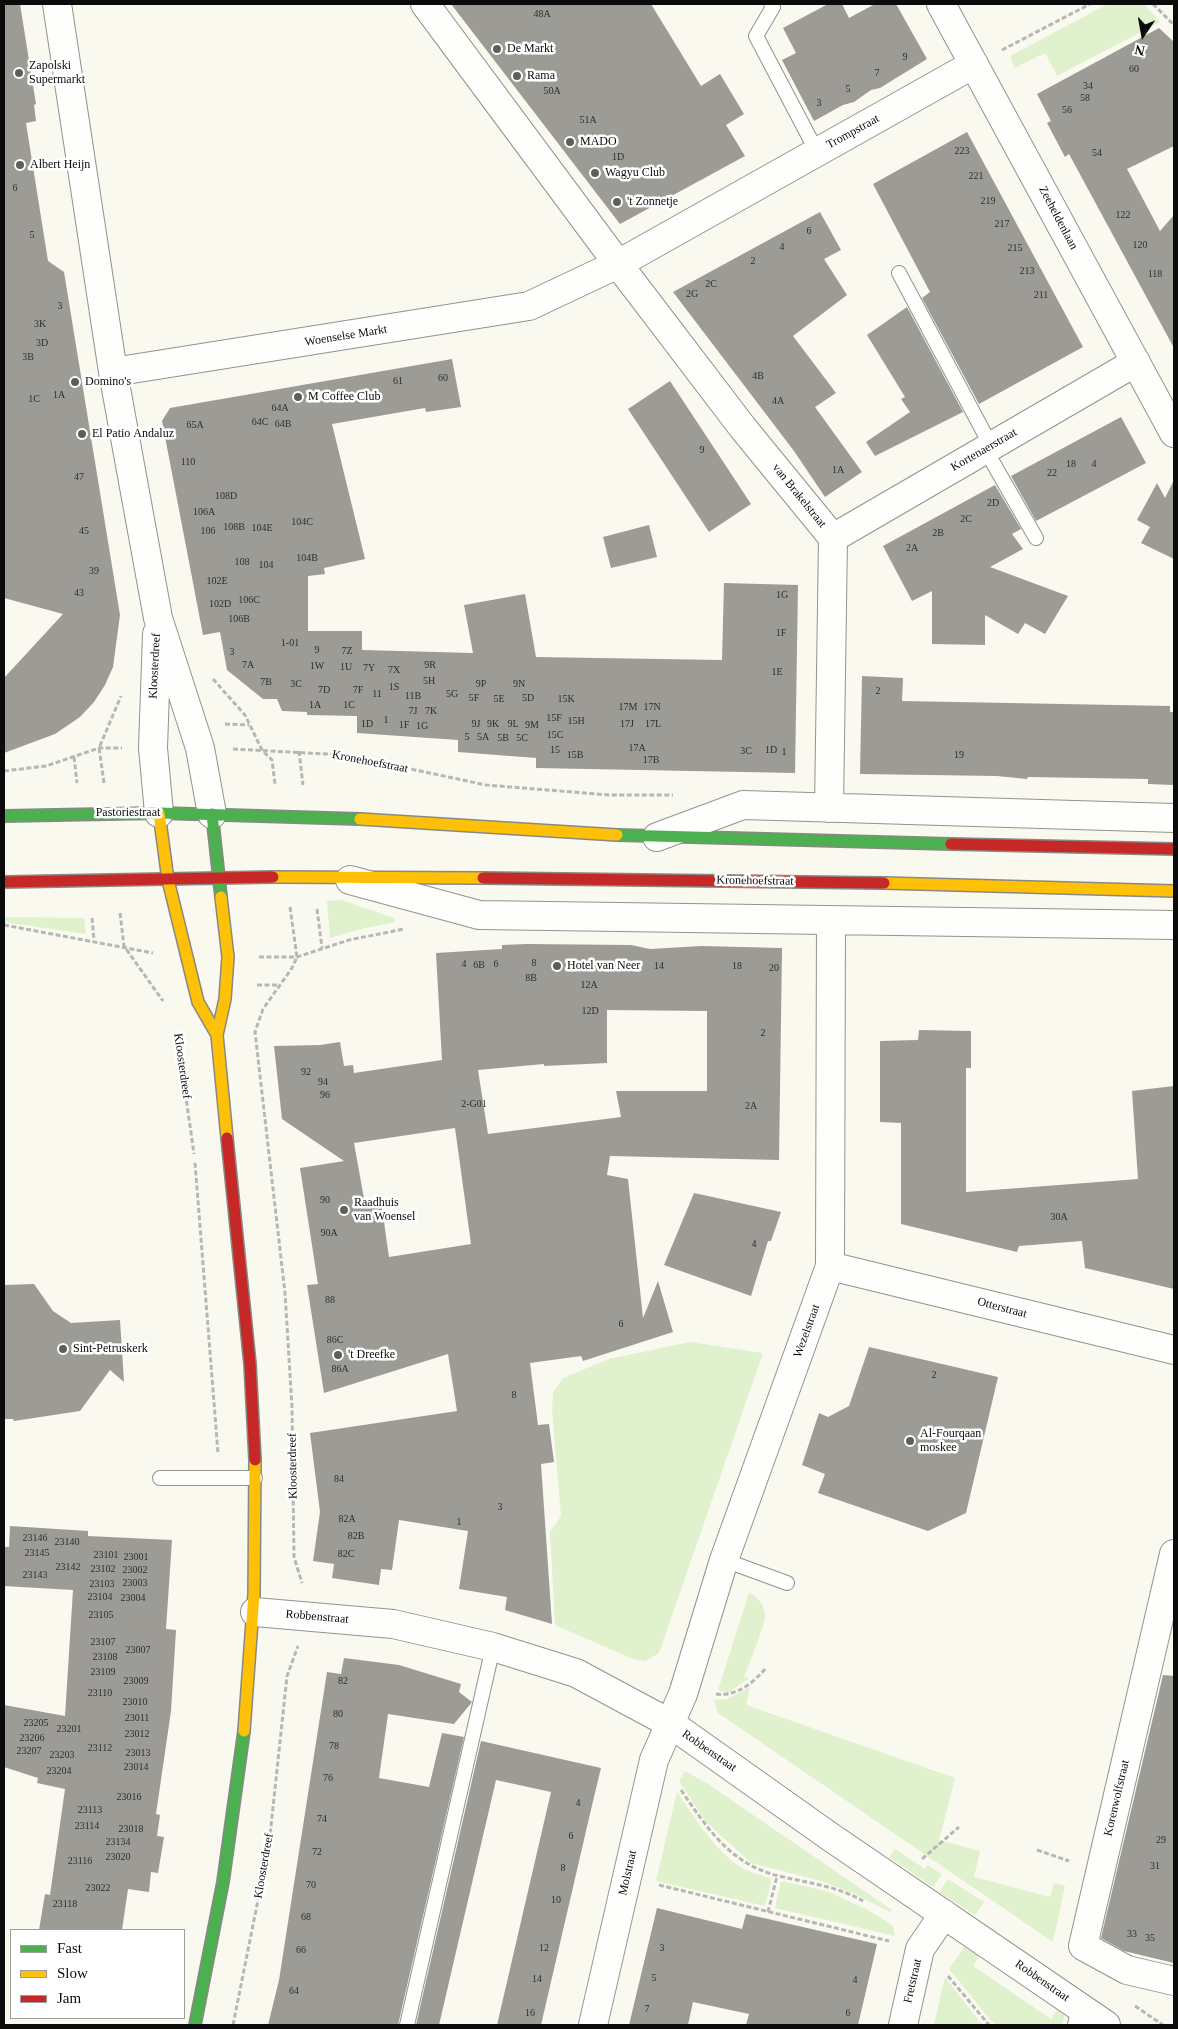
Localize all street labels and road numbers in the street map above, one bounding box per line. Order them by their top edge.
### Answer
street label: Trompstraat [824,112,882,152]
street label: Zeeheldenlaan [1035,184,1081,252]
street label: Woenselse Markt [304,322,388,350]
street label: Kortenaerstraat [948,425,1020,475]
street label: van Brakelstraat [769,461,829,531]
street label: Kloosterdreef [146,633,164,699]
street label: Kronehoefstraat [331,748,409,776]
street label: Pastoriestraat [96,806,160,820]
street label: Kronehoefstraat [716,873,794,889]
street label: Kloosterdreef [170,1032,194,1100]
street label: Otterstraat [976,1294,1028,1322]
street label: Wezelstraat [791,1302,823,1360]
street label: Kloosterdreef [285,1433,301,1499]
street label: Robbenstraat [285,1607,349,1627]
street label: Robbenstraat [679,1727,739,1775]
street label: Korenwolfstraat [1101,1758,1133,1838]
street label: Kloosterdreef [251,1832,277,1900]
street label: Molstraat [616,1849,640,1897]
street label: Fretstraat [901,1957,925,2005]
street label: Robbenstraat [1012,1957,1072,2005]

